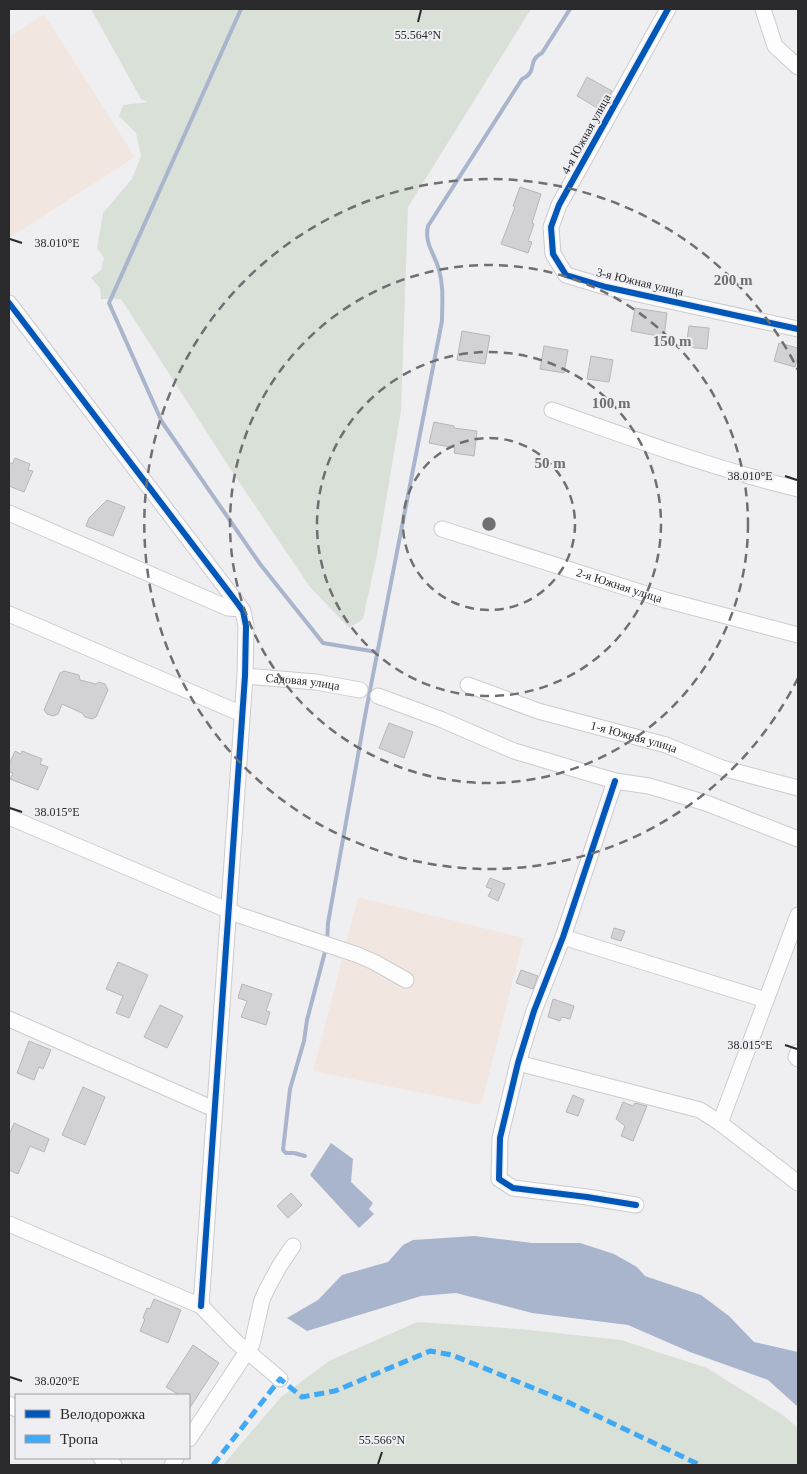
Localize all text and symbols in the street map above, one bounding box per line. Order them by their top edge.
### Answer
text: 55.564°N [395,28,442,42]
street label: 4-я Южная улица [558,91,614,176]
text: 38.010°E [34,236,80,250]
street label: 3-я Южная улица [595,265,686,299]
text: 200 m [714,272,753,288]
text: 150 m [653,333,692,349]
text: 100 m [592,395,631,411]
text: 50 m [534,455,566,471]
text: 38.010°E [727,469,773,483]
centre of rings [480,515,498,533]
street label: 2-я Южная улица [575,565,665,606]
street label: Садовая улица [265,671,342,693]
street label: 1-я Южная улица [589,718,680,756]
text: 38.015°E [34,805,80,819]
text: 38.015°E [727,1038,773,1052]
text: 38.020°E [34,1374,80,1388]
legend [15,1394,190,1459]
text: Велодорожка [60,1406,145,1422]
text: Тропа [60,1431,99,1447]
text: 55.566°N [359,1433,406,1447]

